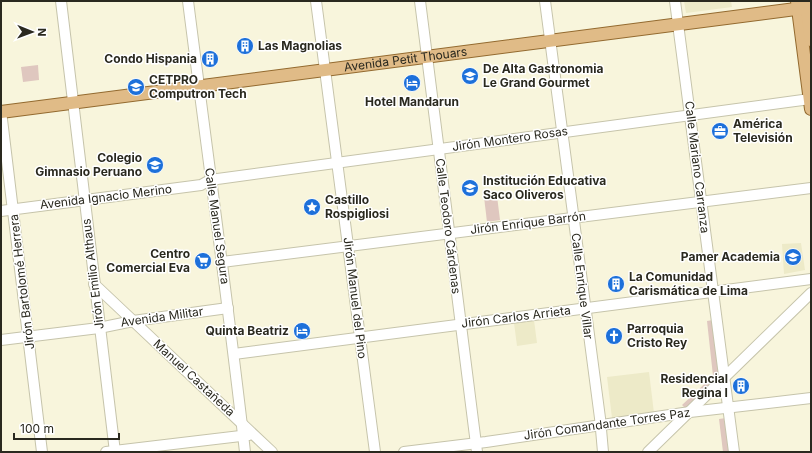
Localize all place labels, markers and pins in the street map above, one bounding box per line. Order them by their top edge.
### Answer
building icon: Las Magnolias [235,36,255,56]
place label: Las Magnolias [258,38,342,53]
building icon: Condo Hispania [200,49,220,69]
place label: Condo Hispania [104,51,197,66]
place label: De Alta Gastronomia Le Grand Gourmet [483,61,603,90]
school or university icon: De Alta Gastronomia Le Grand Gourmet [460,66,480,86]
place label: CETPRO Computron Tech [149,72,247,101]
hotel icon: Hotel Mandarun [402,73,422,93]
school or university icon: CETPRO Computron Tech [126,77,146,97]
place label: Hotel Mandarun [365,94,459,109]
place label: América Televisión [733,116,793,145]
office icon: América Televisión [710,121,730,141]
place label: Colegio Gimnasio Peruano [35,150,142,179]
school or university icon: Colegio Gimnasio Peruano [145,155,165,175]
place label: Institución Educativa Saco Oliveros [483,173,606,202]
school or university icon: Institución Educativa Saco Oliveros [460,178,480,198]
place label: Castillo Rospigliosi [325,192,389,221]
place icon: Castillo Rospigliosi [302,197,322,217]
place label: Centro Comercial Eva [106,246,190,275]
school or university icon: Pamer Academia [783,247,803,267]
place label: Pamer Academia [681,249,780,264]
supermarket icon: Centro Comercial Eva [193,251,213,271]
place label: La Comunidad Carismática de Lima [629,269,748,298]
building icon: La Comunidad Carismática de Lima [606,274,626,294]
hotel icon: Quinta Beatriz [292,321,312,341]
place label: Parroquia Cristo Rey [627,321,688,350]
place label: Quinta Beatriz [206,323,289,338]
church icon: Parroquia Cristo Rey [604,326,624,346]
place label: Residencial Regina I [660,371,728,400]
building icon: Residencial Regina I [731,376,751,396]

